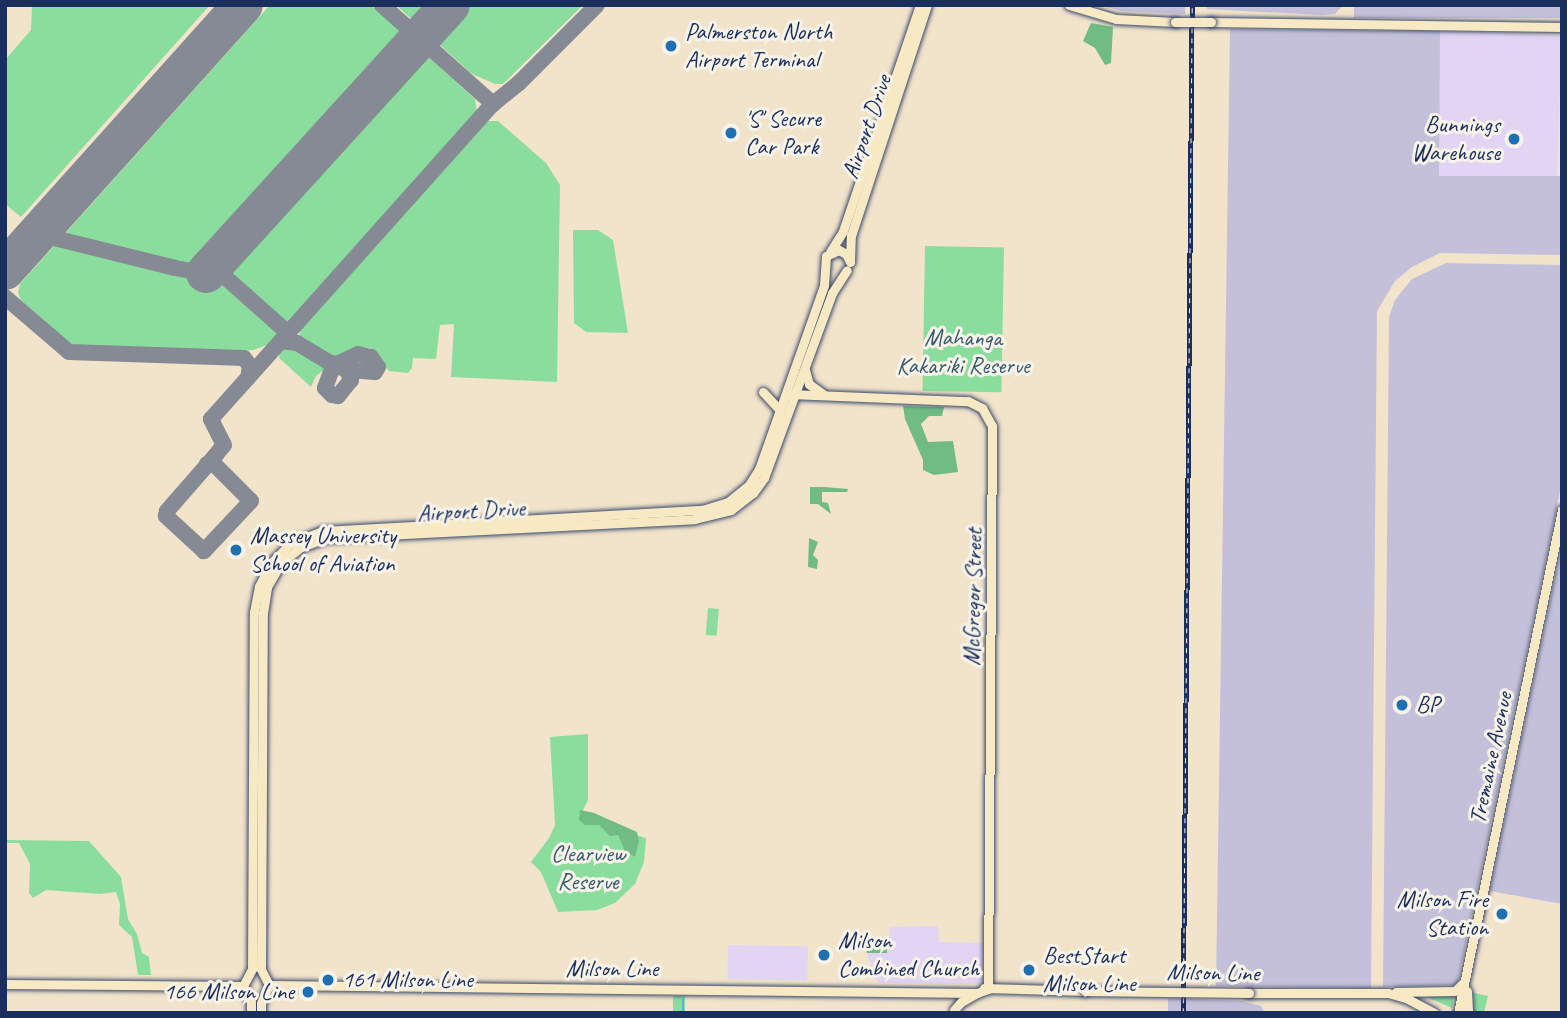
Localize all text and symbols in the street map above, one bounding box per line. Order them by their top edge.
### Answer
place label: Palmerston North Airport Terminal [685,18,832,74]
marker: Palmerston North Airport Terminal [663,38,679,54]
street label: Airport Drive [836,71,898,183]
place label: 'S' Secure Car Park [745,105,821,161]
place label: Bunnings Warehouse [1412,111,1500,167]
marker: 'S' Secure Car Park [723,125,739,141]
marker: Bunnings Warehouse [1506,131,1522,147]
park label: Mahanga Kakariki Reserve [897,324,1029,380]
street label: Airport Drive [416,494,526,528]
place label: Massey University School of Aviation [250,522,396,578]
street label: McGregor Street [957,528,989,666]
marker: Massey University School of Aviation [228,542,244,558]
street label: Tremaine Avenue [1463,690,1519,826]
place label: BP [1416,691,1440,719]
marker: BP [1394,697,1410,713]
park label: Clearview Reserve [551,840,625,896]
place label: Milson Fire Station [1397,886,1488,942]
marker: Milson Fire Station [1494,906,1510,922]
place label: Milson Combined Church [838,927,980,983]
place label: BestStart Milson Line [1043,942,1136,998]
marker: Milson Combined Church [816,947,832,963]
street label: Milson Line [566,955,658,983]
street label: Milson Line [1166,958,1260,988]
marker: BestStart Milson Line [1021,962,1037,978]
place label: 161 Milson Line [342,966,473,994]
marker: 161 Milson Line [320,972,336,988]
place label: 166 Milson Line [163,978,294,1006]
marker: 166 Milson Line [300,984,316,1000]

